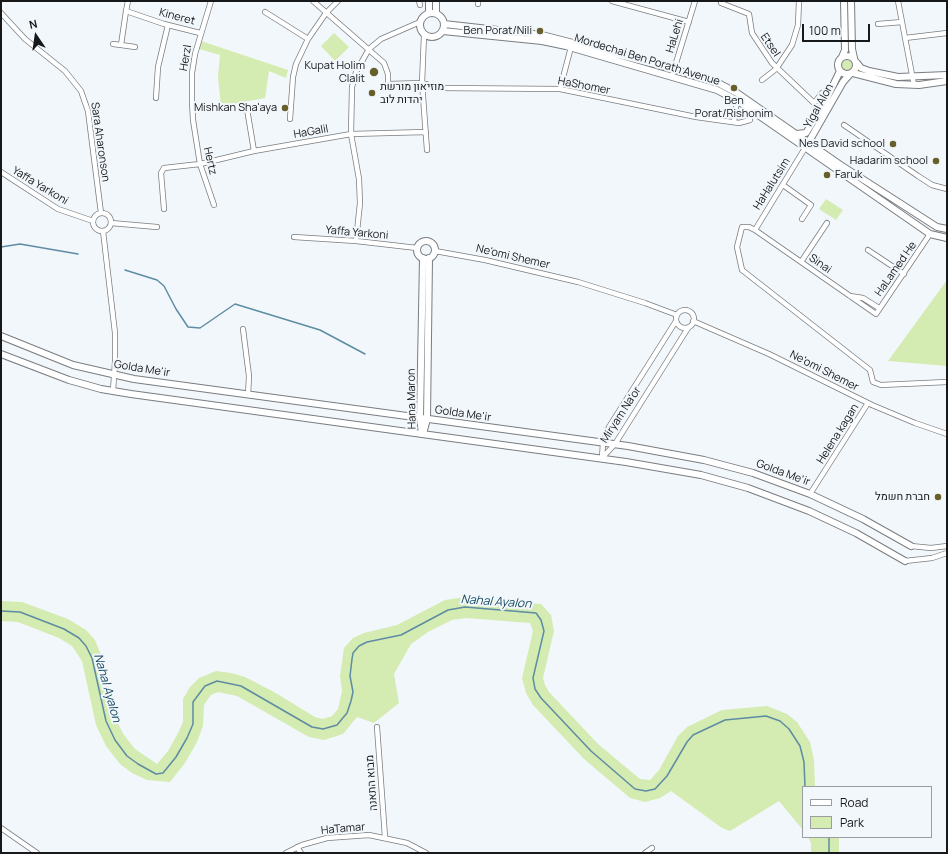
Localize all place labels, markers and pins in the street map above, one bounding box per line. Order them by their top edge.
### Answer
place label: Ben Porat/Nili [463,24,532,38]
marker: Ben Porat/Nili [535,26,545,36]
place label: Kupat Holim Clalit [305,59,365,85]
marker: Kupat Holim Clalit [368,66,380,78]
place label: מוזיאון מורשת יהדות לוב [380,80,444,106]
marker: Ben Porat/Rishonim [729,83,739,93]
marker: מוזיאון מורשת יהדות לוב [367,88,377,98]
place label: Ben Porat/Rishonim [695,94,773,120]
place label: Mishkan Sha'aya [194,101,277,115]
marker: Mishkan Sha'aya [280,103,290,113]
place label: Nes David school [799,137,885,151]
marker: Nes David school [888,139,898,149]
place label: Hadarim school [850,154,928,168]
marker: Hadarim school [931,156,941,166]
place label: Faruk [835,168,862,182]
marker: Faruk [822,170,832,180]
place label: חברת חשמל [875,490,930,504]
marker: חברת חשמל [933,492,943,502]

